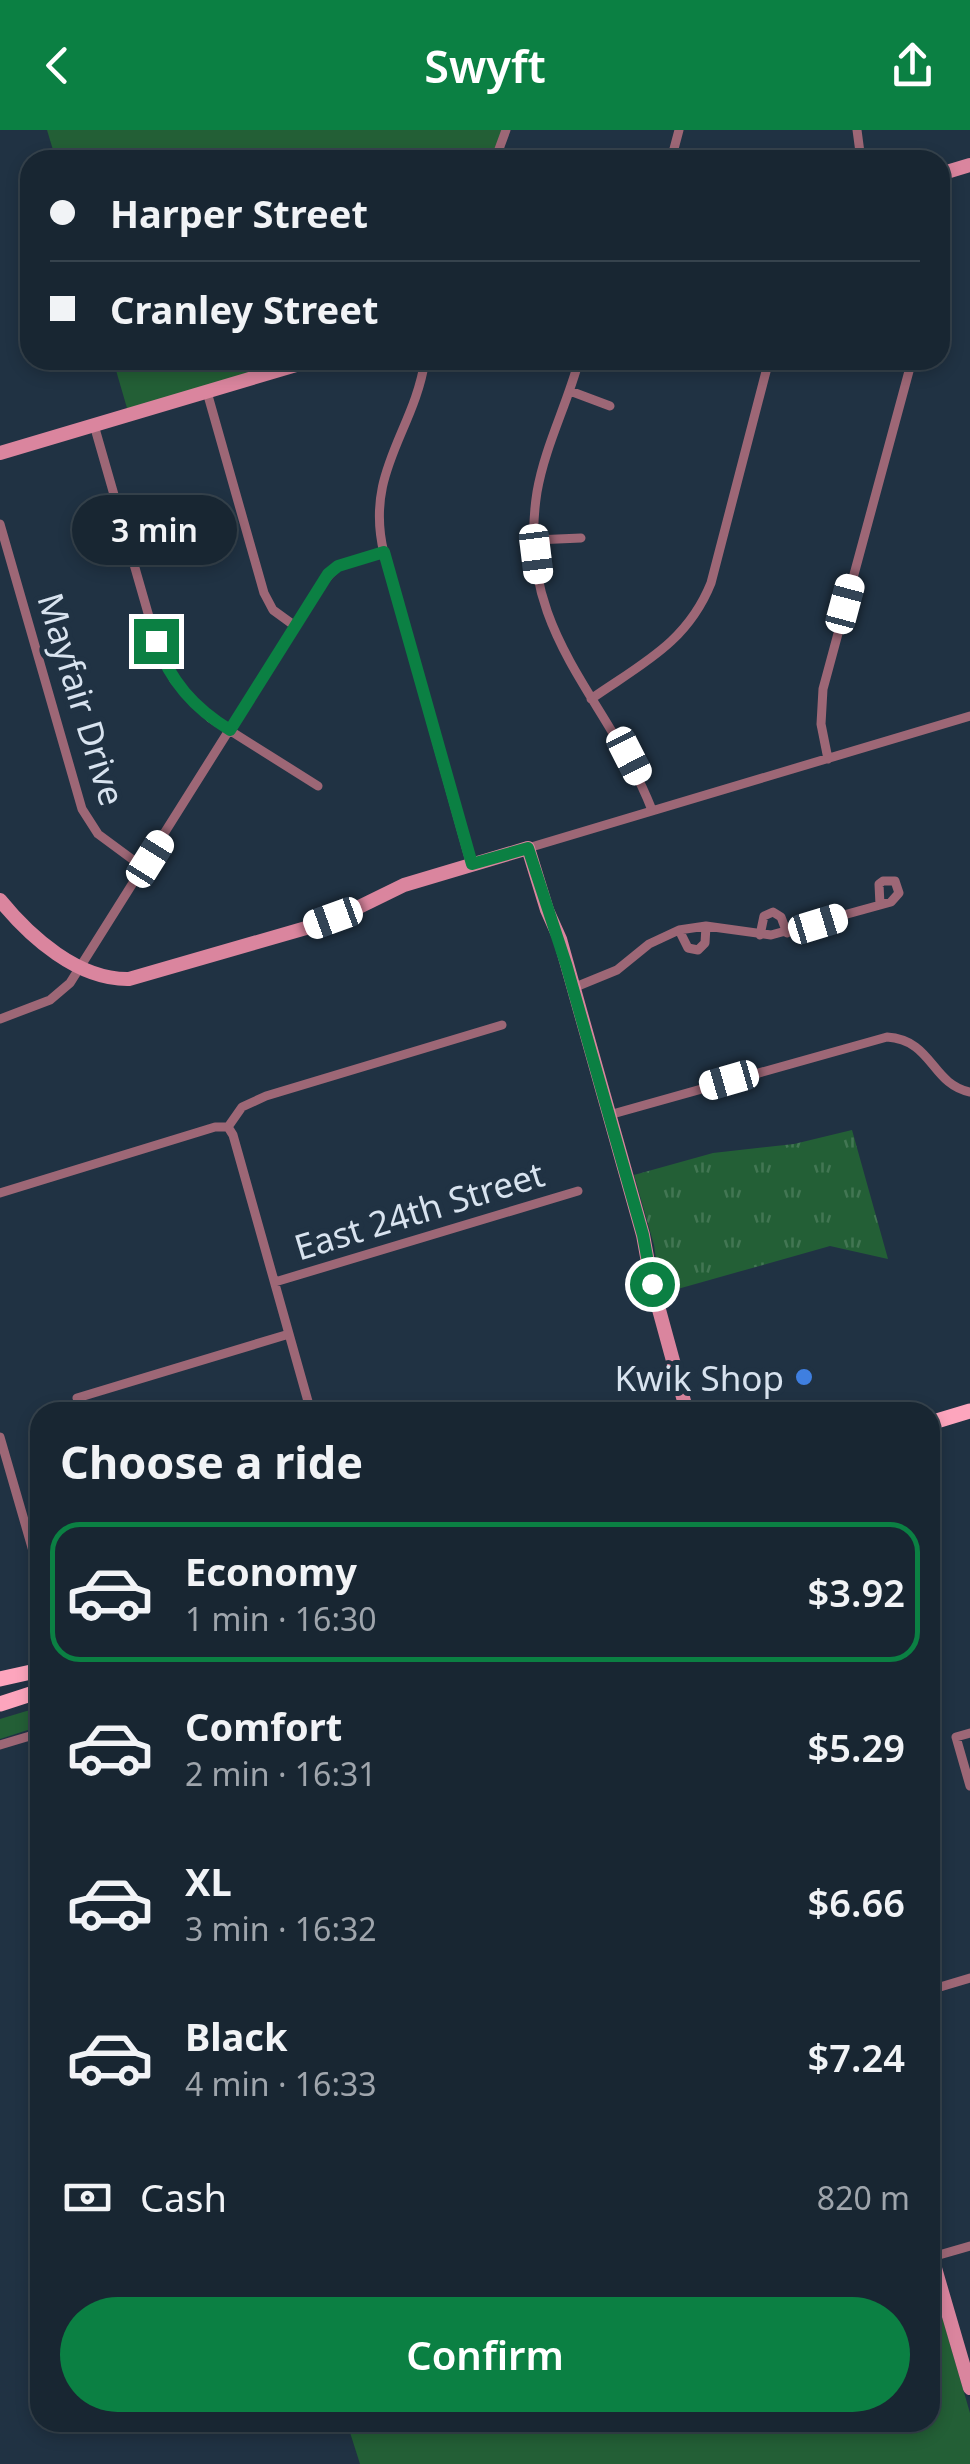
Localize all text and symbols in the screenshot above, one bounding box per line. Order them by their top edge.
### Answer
text: Swyft [424,35,546,96]
icon: back [30,38,85,93]
icon: share [885,38,940,93]
text: Harper Street [110,187,368,239]
text: Cranley Street [110,283,378,335]
callout: 3 min [74,496,238,566]
text: 3 min [111,508,198,551]
car [517,522,555,586]
car [823,571,867,637]
street label: Mayfair Drive [27,587,137,811]
route end [134,619,179,664]
car [602,722,656,790]
car [121,826,179,892]
car [300,894,366,942]
car [785,901,851,947]
car [696,1057,762,1103]
street label: East 24th Street [288,1150,550,1270]
route start [630,1262,675,1307]
place label: Kwik Shop [614,1354,784,1401]
marker: Kwik Shop [793,1366,815,1388]
text: Choose a ride [60,1431,363,1492]
text: Economy [185,1545,357,1597]
icon: car [65,1547,155,1637]
text: $3.92 [808,1566,905,1618]
text: 1 min · 16:30 [185,1597,377,1640]
text: Comfort [185,1700,342,1752]
icon: car [65,1702,155,1792]
text: $5.29 [808,1721,905,1773]
text: 2 min · 16:31 [185,1752,377,1795]
text: XL [185,1855,232,1907]
icon: car [65,1857,155,1947]
text: $6.66 [808,1876,905,1928]
text: 3 min · 16:32 [185,1907,377,1950]
text: Black [185,2010,288,2062]
icon: car [65,2012,155,2102]
text: $7.24 [808,2031,905,2083]
text: 4 min · 16:33 [185,2062,377,2105]
icon: cash [60,2170,115,2225]
text: Cash [140,2171,227,2223]
text: 820 m [817,2176,910,2219]
button: Confirm [60,2297,910,2412]

